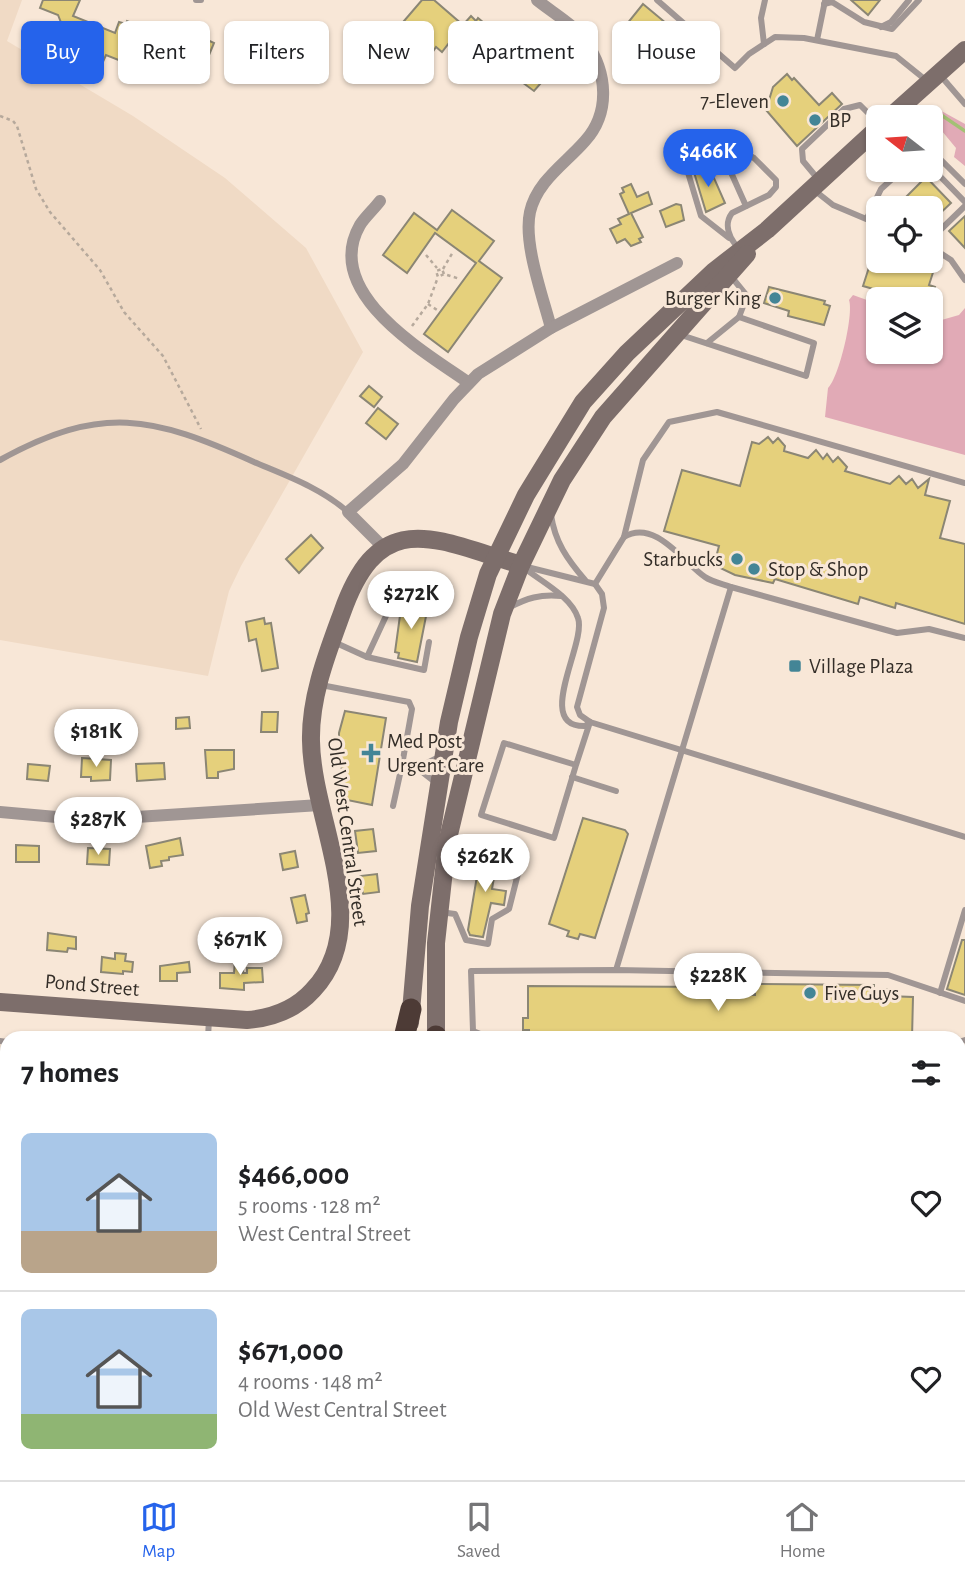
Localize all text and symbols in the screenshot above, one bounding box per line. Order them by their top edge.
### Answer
chip: Buy [21,21,104,84]
chip: Rent [118,21,210,84]
chip: Filters [224,21,329,84]
chip: New [343,21,434,84]
chip: Apartment [448,21,598,84]
chip: House [612,21,720,84]
place label: 7-Eleven [700,91,769,112]
marker: 7-Eleven [775,93,791,109]
north arrow [866,105,943,182]
map controls [866,105,943,364]
place label: BP [829,110,851,131]
marker: BP [807,112,823,128]
pin: $466K [659,130,757,189]
text: $466K [679,140,737,163]
button: locate [866,196,943,273]
button: layers [866,287,943,364]
place label: Burger King [665,288,762,309]
marker: Burger King [767,290,783,306]
place label: Starbucks [643,549,723,570]
marker: Starbucks [729,551,745,567]
place label: Stop & Shop [768,559,868,580]
marker: Stop & Shop [746,561,762,577]
pin: $272K [362,572,460,631]
text: $272K [383,582,439,605]
place label: Village Plaza [809,656,914,677]
marker: Village Plaza [787,658,803,674]
pin: $181K [47,710,145,769]
text: $181K [70,720,122,743]
place label: Med Post Urgent Care [387,731,484,776]
street label: Old West Central Street [324,736,371,928]
marker: Med Post Urgent Care [361,743,381,763]
pin: $287K [49,798,147,857]
text: $287K [70,808,126,831]
pin: $262K [436,834,534,894]
text: $262K [457,845,513,868]
pin: $671K [191,918,289,977]
text: $671K [213,928,267,951]
pin: $228K [669,954,767,1013]
text: $228K [690,964,746,987]
street label: Pond Street [44,971,140,1000]
place label: Five Guys [824,983,899,1004]
marker: Five Guys [802,985,818,1001]
icon: filters [907,1054,945,1092]
text: 7 homes [21,1058,119,1088]
text: $466,000 [238,1160,349,1190]
icon: home [77,1161,161,1245]
icon: heart [907,1184,945,1222]
text: 5 rooms · 128 m² [238,1195,380,1218]
text: West Central Street [238,1223,411,1246]
text: $671,000 [238,1336,344,1366]
icon: home [77,1337,161,1421]
icon: heart [907,1360,945,1398]
text: 4 rooms · 148 m² [238,1371,383,1394]
text: Old West Central Street [238,1399,447,1422]
tab: Map [140,1498,178,1563]
tab: Saved [457,1498,500,1563]
tab: Home [780,1498,825,1563]

